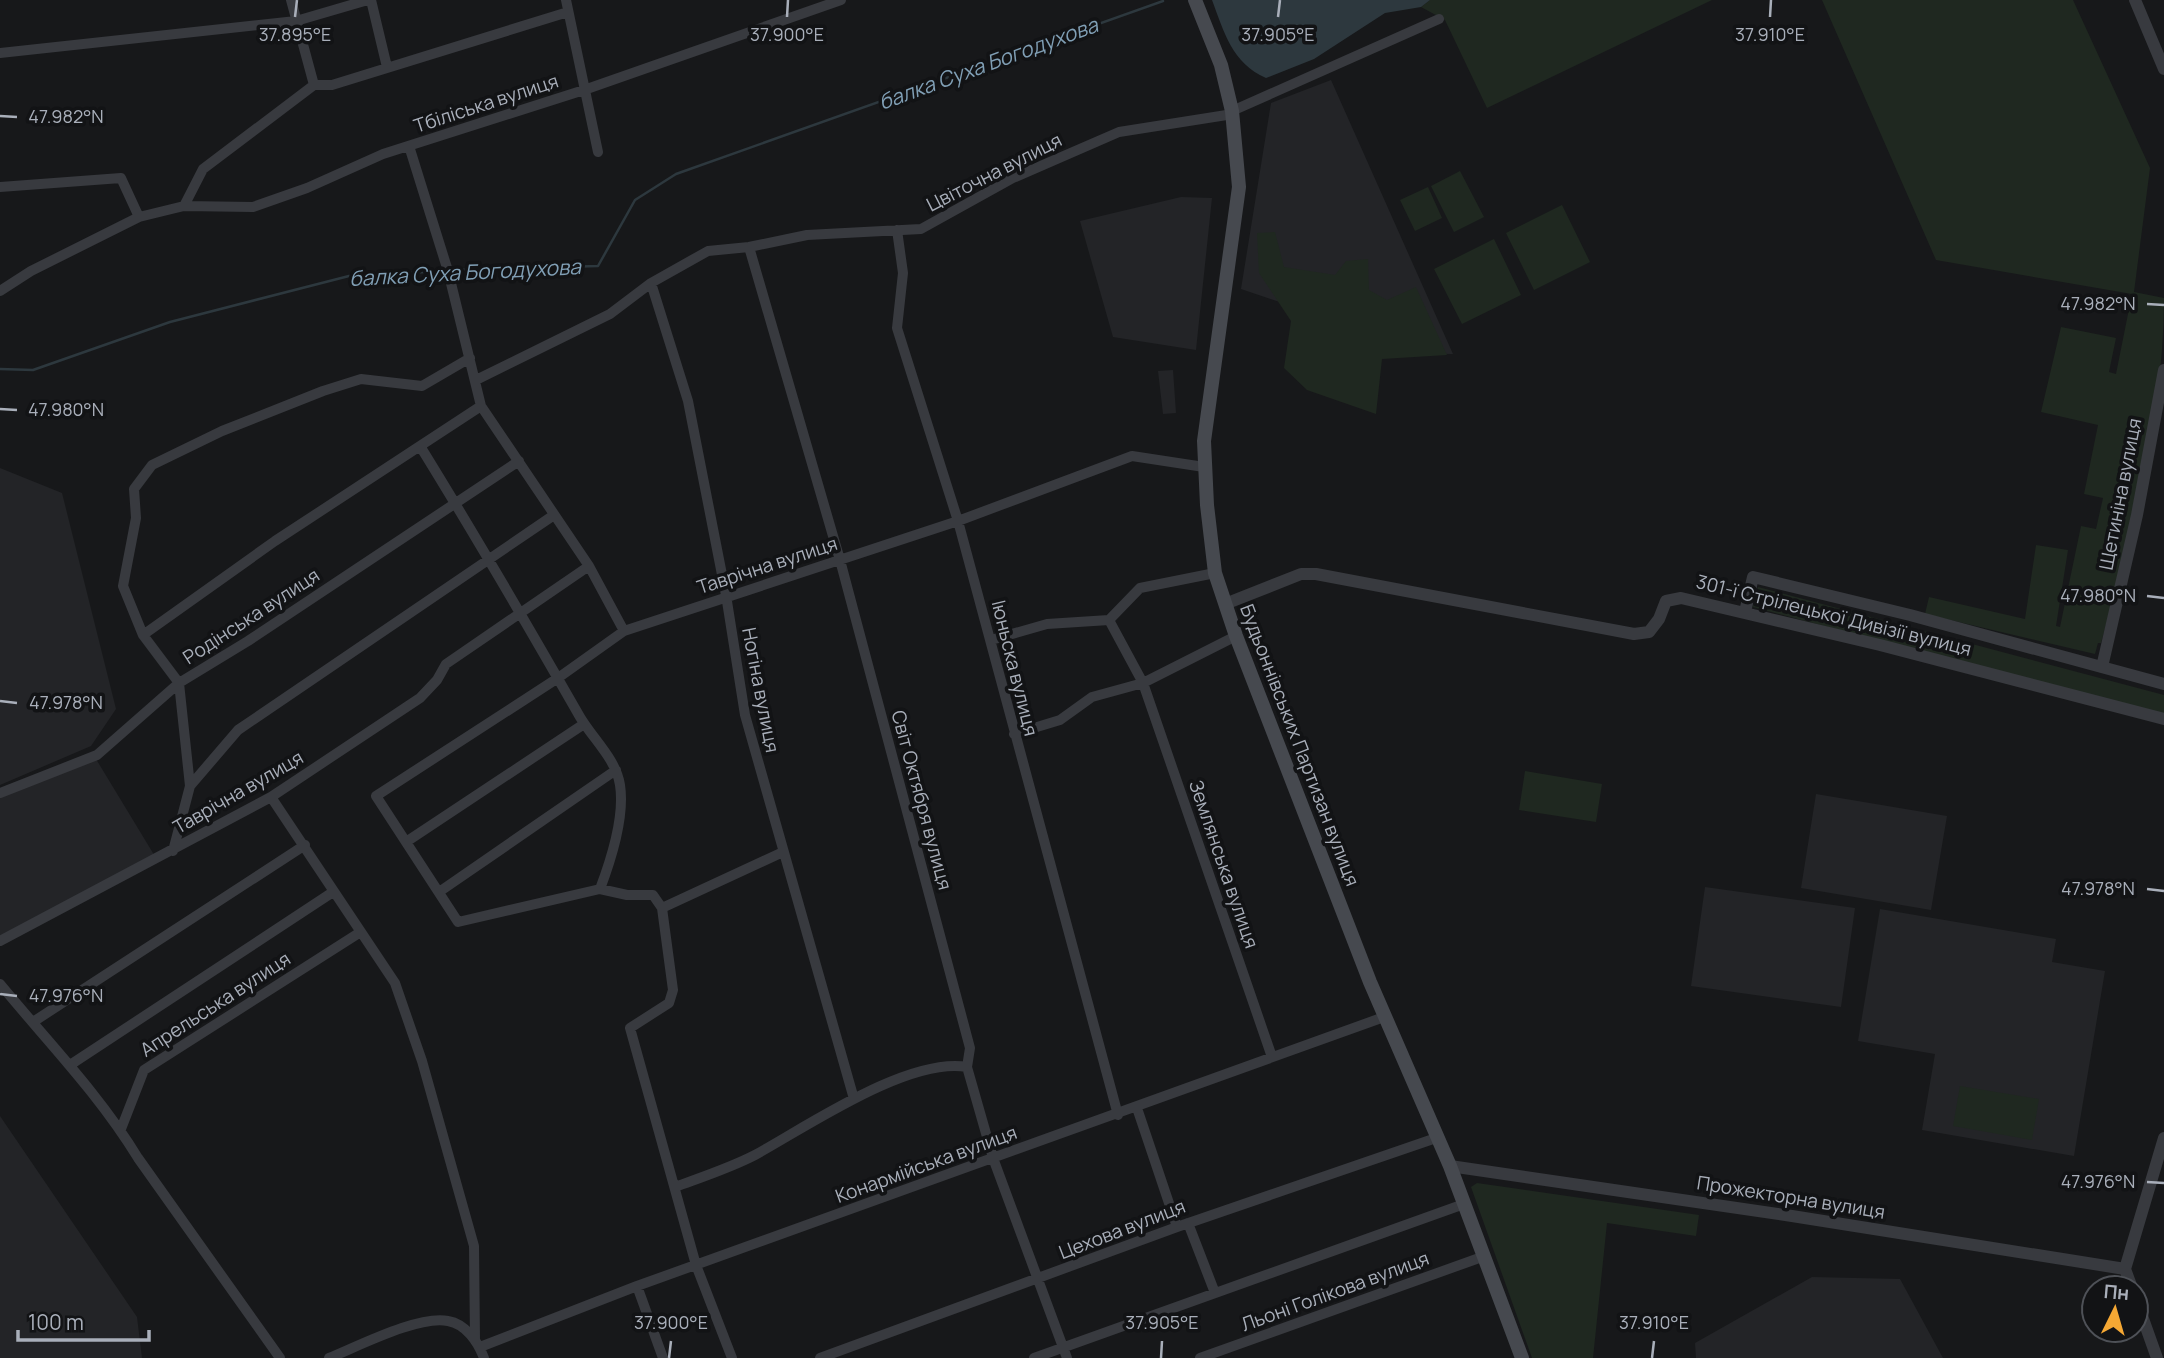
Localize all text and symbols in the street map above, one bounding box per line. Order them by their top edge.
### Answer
water label: балка Суха Богодухова [874,10,1103,116]
text: 37.895°E [259,22,331,46]
text: 37.900°E [750,22,824,46]
text: 37.905°E [1241,22,1315,46]
text: 37.910°E [1735,22,1805,46]
street label: Тбіліська вулиця [410,67,562,139]
text: 47.982°N [28,104,104,128]
street label: Цвiточна вулиця [922,127,1066,217]
water label: балка Суха Богодухова [349,252,583,292]
text: 47.982°N [2060,291,2136,315]
text: 47.980°N [28,397,104,421]
street label: Щетиніна вулиця [2093,416,2147,572]
street label: Таврічна вулиця [693,530,841,600]
street label: Родінська вулиця [178,562,324,670]
street label: 301-ї Стрілецької Дивізії вулиця [1694,568,1974,662]
text: 47.980°N [2060,583,2136,607]
street label: Iюньска вулиця [986,597,1044,739]
street label: Будьоннівських Партизан вулиця [1234,600,1366,890]
street label: Ногіна вулиця [736,625,786,755]
text: 47.978°N [29,690,103,714]
street label: Світ Октября вулиця [886,707,958,893]
street label: Таврічна вулиця [168,744,308,840]
street label: Землянська вулиця [1183,776,1265,952]
text: 47.978°N [2061,876,2135,900]
street label: Апрельська вулиця [135,946,295,1062]
text: 47.976°N [29,983,103,1007]
street label: Конармійська вулиця [832,1119,1020,1209]
street label: Прожекторна вулиця [1695,1169,1887,1225]
text: 47.976°N [2061,1169,2135,1193]
street label: Цехова вулиця [1055,1193,1189,1265]
street label: Льоні Голікова вулиця [1237,1245,1433,1337]
north arrow [2080,1274,2150,1344]
text: Пн [2103,1278,2130,1306]
scale bar [18,1298,149,1342]
text: 100 m [28,1308,84,1336]
text: 37.900°E [634,1310,708,1334]
text: 37.905°E [1125,1310,1199,1334]
text: 37.910°E [1619,1310,1689,1334]

